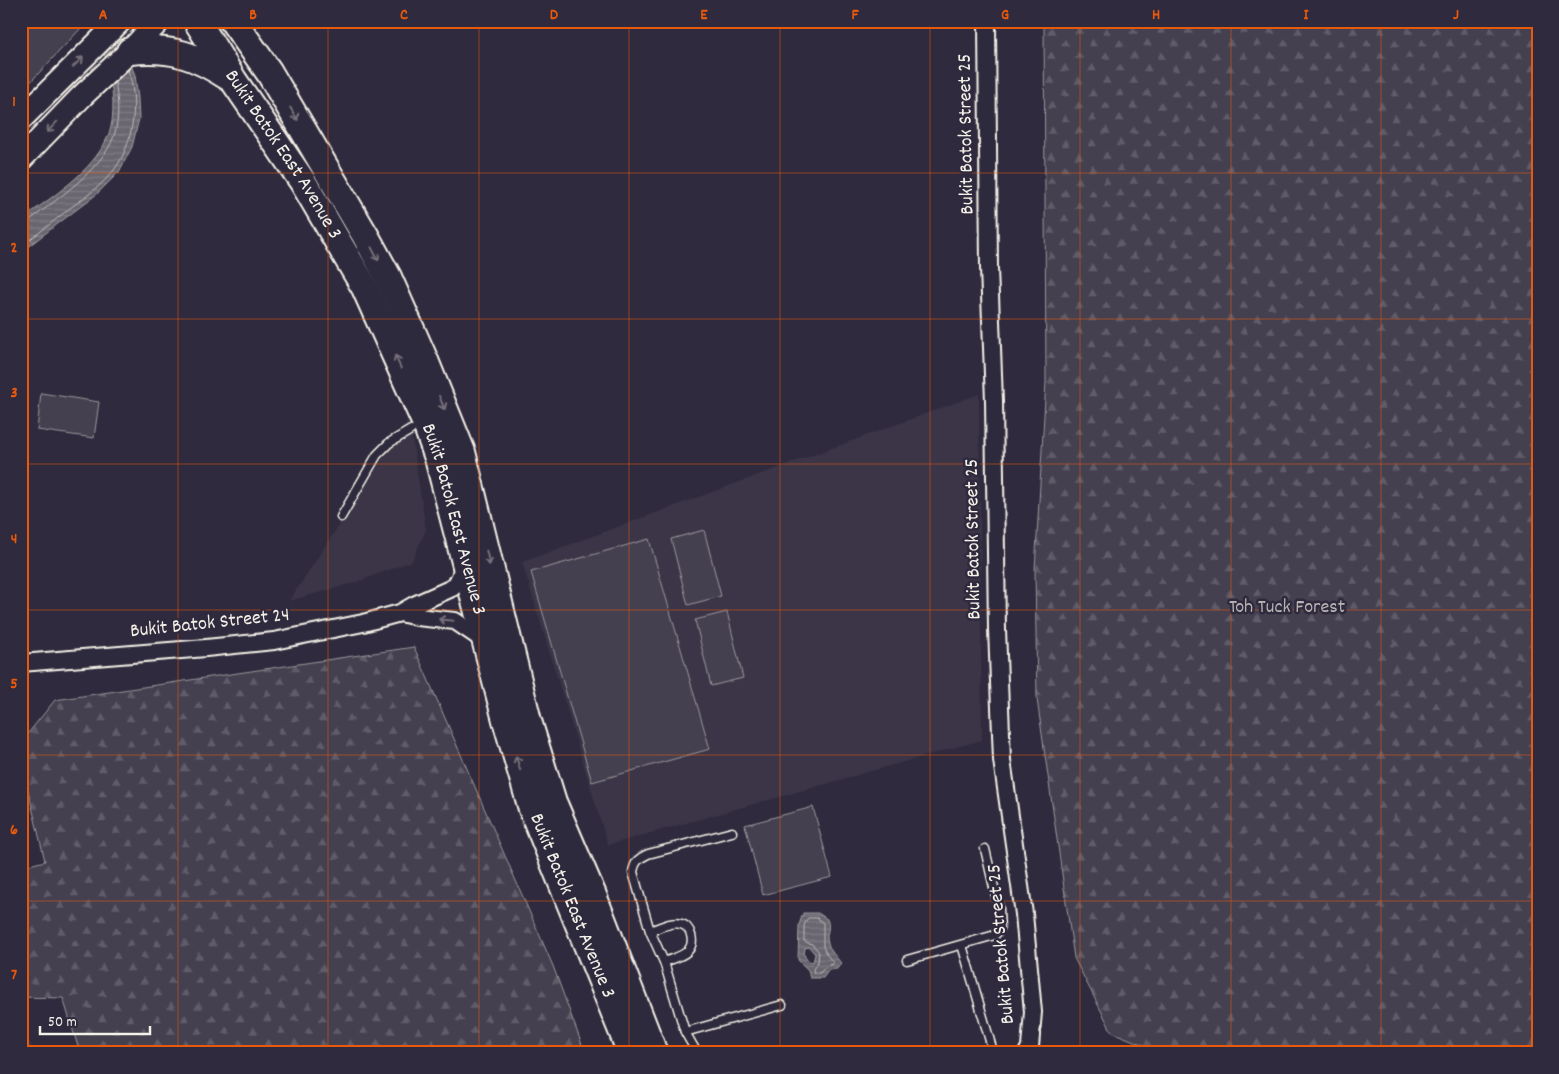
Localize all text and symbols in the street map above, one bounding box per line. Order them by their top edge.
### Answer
text: A [99,4,108,27]
text: B [249,4,257,27]
text: C [400,4,408,27]
text: D [550,4,559,27]
text: E [700,4,708,27]
text: F [851,4,859,27]
text: G [1001,4,1009,27]
text: H [1152,4,1160,27]
text: I [1304,4,1310,27]
text: J [1453,4,1459,27]
street label: Bukit Batok Street 25 [952,53,982,215]
one-way arrow [72,56,85,68]
street label: Bukit Batok East Avenue 3 [217,65,348,245]
text: 1 [12,91,16,114]
one-way arrow [289,107,299,121]
one-way arrow [46,121,58,134]
text: 2 [11,237,18,260]
one-way arrow [371,247,381,261]
one-way arrow [393,355,403,370]
text: 3 [10,382,18,405]
one-way arrow [438,394,447,410]
street label: Bukit Batok East Avenue 3 [413,420,492,618]
street label: Bukit Batok Street 25 [959,458,989,620]
text: 4 [11,528,17,551]
one-way arrow [484,550,493,566]
park label: Toh Tuck Forest [1229,594,1345,622]
street label: Bukit Batok Street 24 [129,602,291,646]
one-way arrow [439,615,455,625]
text: 5 [10,673,18,696]
one-way arrow [513,755,523,771]
street label: Bukit Batok East Avenue 3 [521,810,621,1003]
text: 6 [10,819,18,842]
street label: Bukit Batok Street 25 [981,863,1023,1025]
text: 7 [11,964,17,987]
scale bar [40,1004,150,1036]
text: 50 m [48,1012,77,1034]

